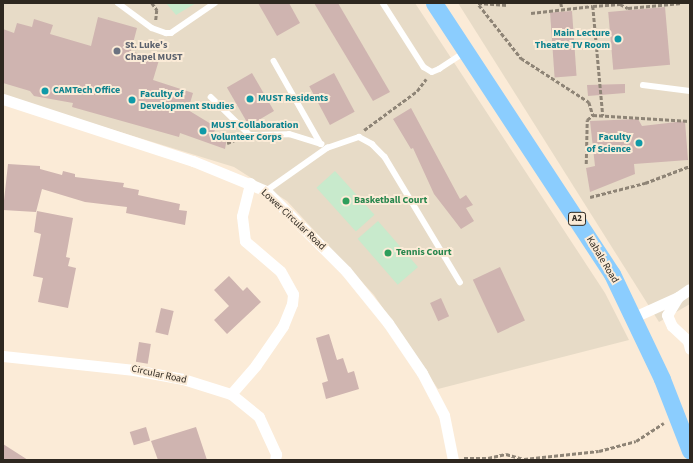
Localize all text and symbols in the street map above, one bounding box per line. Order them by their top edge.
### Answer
place label: Main Lecture Theatre TV Room [535,27,610,50]
marker: Main Lecture Theatre TV Room [613,34,623,44]
place label: St. Luke's Chapel MUST [125,39,183,62]
marker: St. Luke's Chapel MUST [112,46,122,56]
place label: CAMTech Office [53,85,120,97]
marker: CAMTech Office [40,86,50,96]
place label: Faculty of Development Studies [140,88,234,112]
place label: MUST Residents [258,93,328,105]
marker: MUST Residents [245,94,255,104]
marker: Faculty of Development Studies [127,95,137,105]
place label: MUST Collaboration Volunteer Corps [211,119,298,142]
marker: MUST Collaboration Volunteer Corps [198,126,208,136]
place label: Faculty of Science [587,131,631,154]
marker: Faculty of Science [634,138,644,148]
street label: Lower Circular Road [258,187,328,253]
place label: Basketball Court [354,195,427,207]
marker: Basketball Court [341,196,351,206]
road number: A2 [568,212,586,226]
street label: Kabale Road [583,235,621,285]
place label: Tennis Court [396,247,451,259]
marker: Tennis Court [383,248,393,258]
street label: Circular Road [130,363,188,387]

